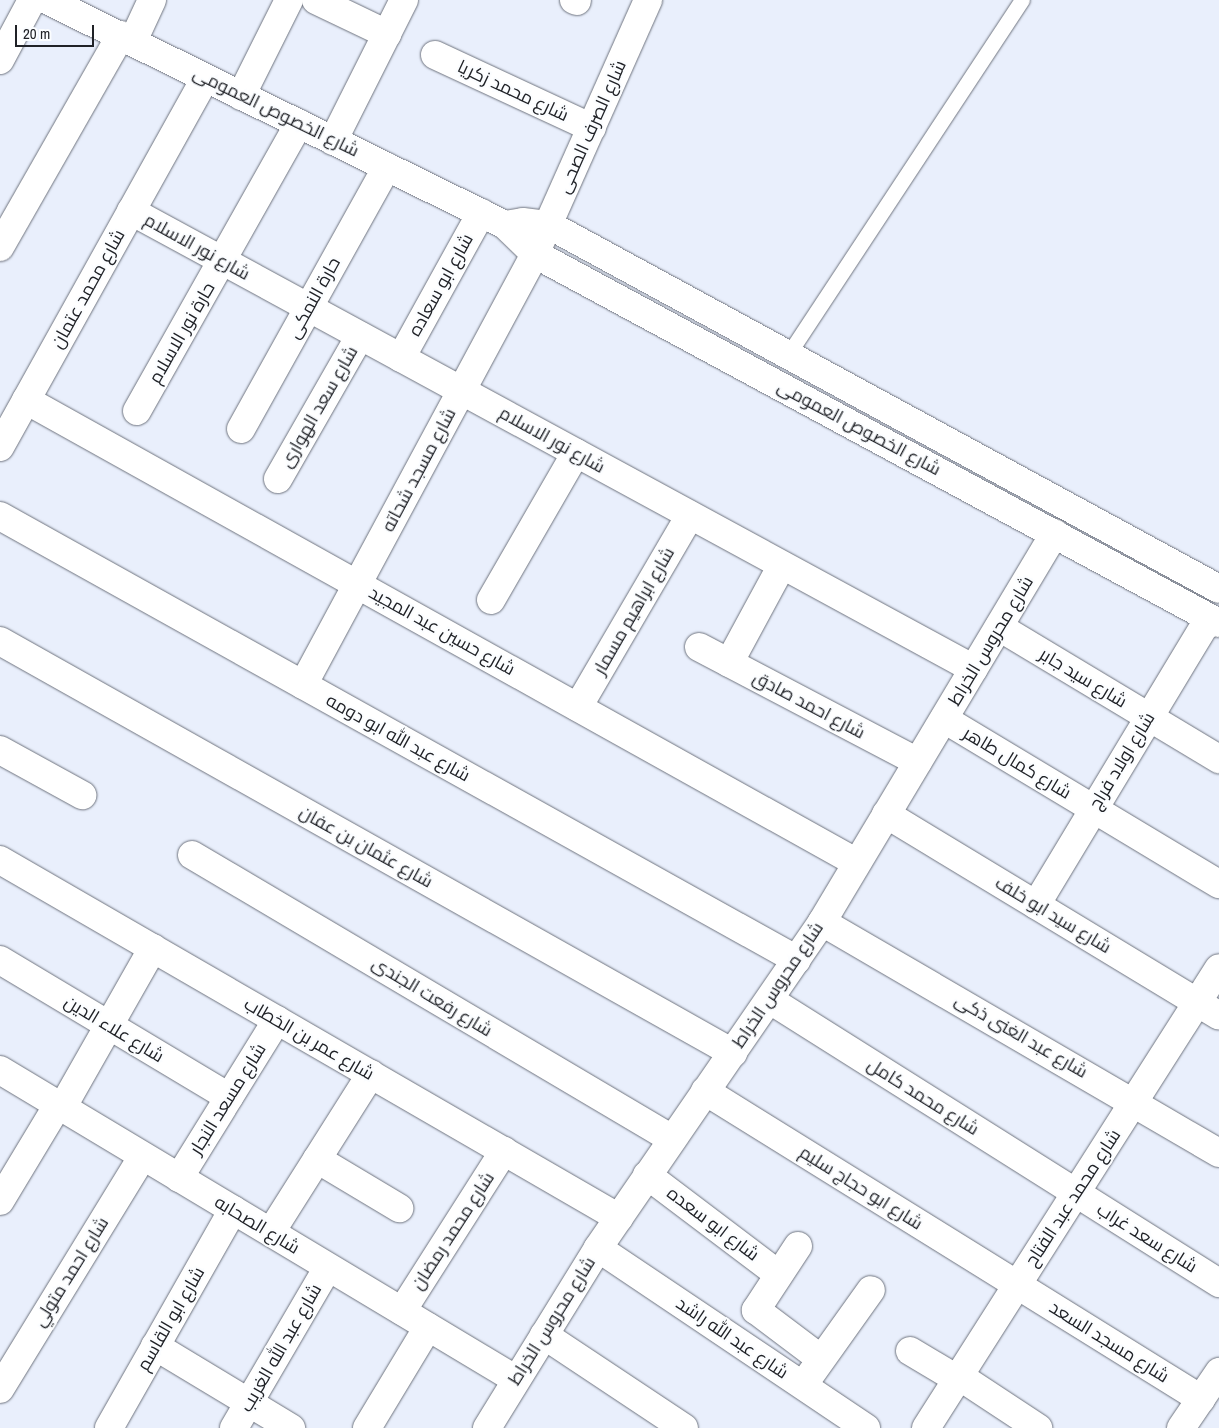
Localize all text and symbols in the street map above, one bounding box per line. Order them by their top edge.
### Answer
scale bar [18,15,96,47]
text: 20 m [23,23,50,44]
street label: شارع محمد زكريا [454,56,572,126]
street label: شارع الصرف الصحى [553,57,631,197]
street label: شارع الخصوص العمومى [189,62,363,162]
street label: شارع نور الاسلام [140,209,254,285]
street label: شارع محمد عتمان [46,226,130,352]
street label: شارع ابو سعاده [404,230,478,340]
street label: حارة النمكى [283,254,345,342]
street label: حارة نور الاسلام [144,279,220,387]
street label: شارع سعد الهوارى [275,342,363,472]
street label: شارع الخصوص العمومى [774,376,944,480]
street label: شارع نور الاسلام [495,402,609,478]
street label: شارع مسجد شحاته [377,405,461,535]
street label: شارع ابراهيم مسمار [589,543,679,679]
street label: شارع محروس الخراط [944,572,1038,710]
street label: شارع حسين عبد المجيد [365,582,519,680]
street label: شارع سيد جابر [1035,643,1131,713]
street label: شارع احمد صادق [749,666,869,744]
street label: شارع عبد الله ابو دومه [322,689,474,787]
street label: شارع اولاد فراج [1085,708,1159,814]
street label: شارع كمال طاهر [959,722,1075,804]
street label: شارع عثمان بن عفان [295,801,437,893]
street label: شارع سيد ابو خلف [991,872,1115,958]
street label: شارع محروس الخراط [728,918,828,1052]
street label: شارع رفعت الجندى [368,953,496,1041]
street label: شارع عبد الغنى ذكى [951,989,1091,1083]
street label: شارع علاء الدين [60,991,168,1067]
street label: شارع عمر بن الخطاب [240,993,378,1085]
street label: شارع مسعد النجار [185,1039,271,1159]
street label: شارع محمد كامل [863,1054,983,1140]
street label: شارع محمد عبد الفتاح [1021,1125,1125,1271]
street label: شارع ابو حجاج سليم [795,1141,927,1235]
street label: شارع محمد رمضان [407,1168,499,1294]
street label: شارع ابو سعده [663,1182,763,1266]
street label: شارع الصحابه [211,1191,303,1259]
street label: شارع سعد غراب [1093,1199,1201,1277]
street label: شارع احمد متولي [29,1213,113,1331]
street label: شارع محروس الخراط [504,1253,600,1389]
street label: شارع ابو القاسم [133,1263,209,1375]
street label: شارع عبد الله الغريب [236,1280,326,1416]
street label: شارع عبد الله راشد [672,1293,792,1383]
street label: شارع مسجد السعد [1045,1297,1173,1387]

